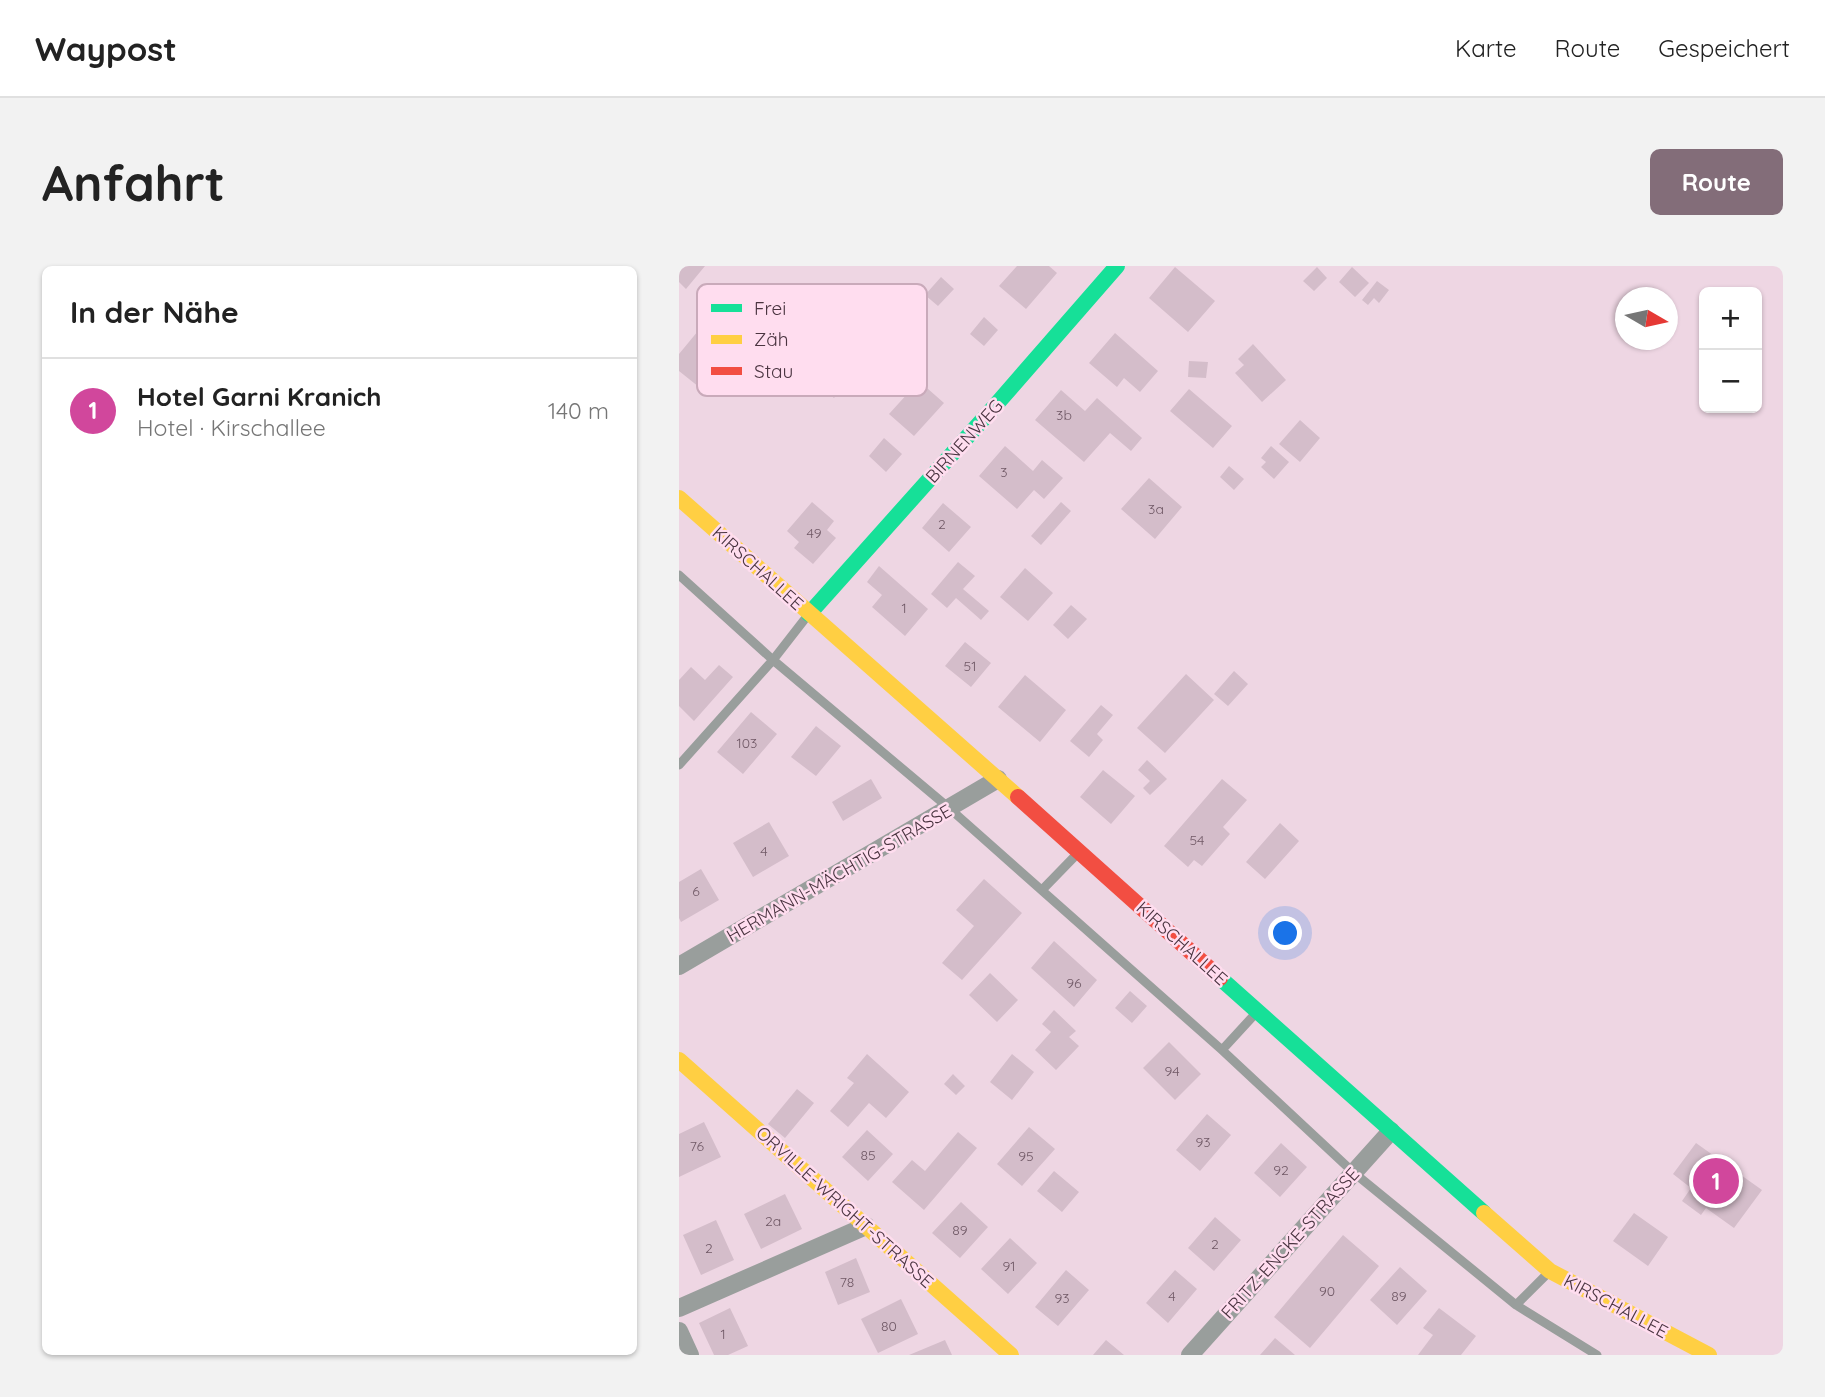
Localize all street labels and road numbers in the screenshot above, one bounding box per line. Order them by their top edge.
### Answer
street label: BIRNENWEG [920,394,1008,488]
street label: KIRSCHALLEE [708,521,808,615]
street label: HERMANN-MÄCHTIG-STRASSE [722,799,956,947]
street label: KIRSCHALLEE [1132,896,1232,990]
street label: ORVILLE-WRIGHT-STRASSE [752,1121,938,1293]
street label: FRITZ-ENCKE-STRASSE [1216,1163,1364,1323]
street label: KIRSCHALLEE [1560,1269,1672,1343]

